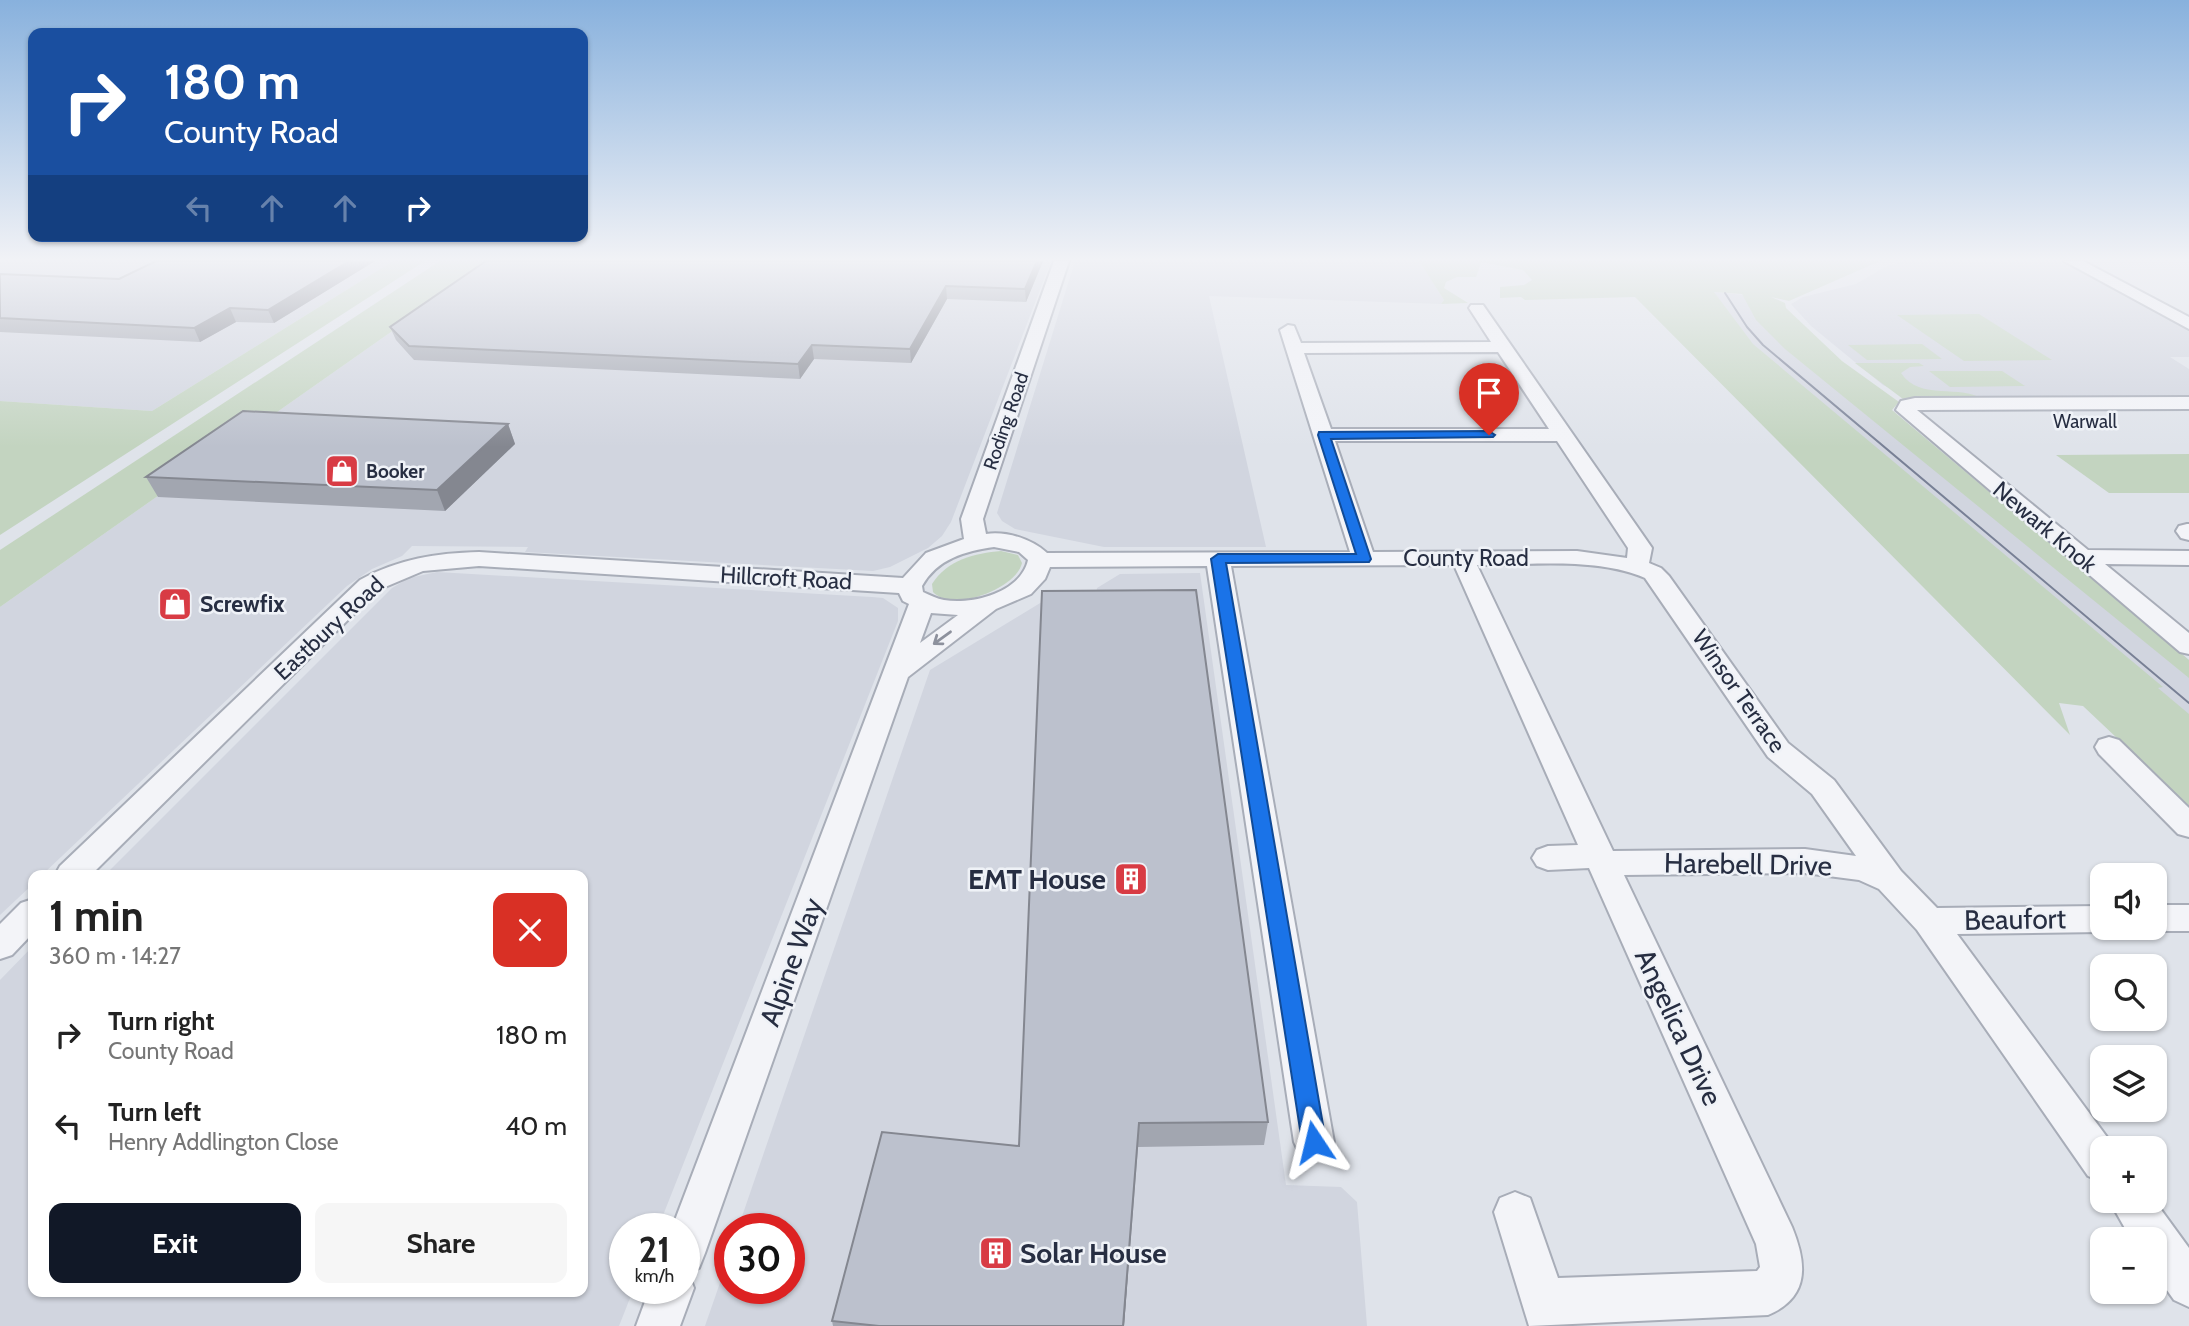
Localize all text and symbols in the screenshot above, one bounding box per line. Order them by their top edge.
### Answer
text: 180 m [164,52,300,111]
icon: right [49,56,140,147]
text: County Road [164,112,339,151]
icon: left [180,189,218,227]
icon: ahead [253,189,291,227]
icon: ahead [326,189,364,227]
icon: right [399,189,437,227]
pin [1459,363,1519,435]
street label: Roding Road [979,369,1033,473]
icon: arrive [1470,374,1508,412]
street label: Warwall [2053,410,2118,433]
shop icon: Booker [323,452,361,490]
place label: Booker [366,460,425,483]
street label: Newark Knok [1987,476,2103,579]
street label: County Road [1403,544,1529,572]
street label: Hillcroft Road [719,561,853,595]
street label: Eastbury Road [268,570,390,686]
shop icon: Screwfix [156,585,194,623]
place label: Screwfix [200,590,285,618]
street label: Winsor Terrace [1686,624,1792,758]
one-way arrow [933,631,951,646]
street label: Harebell Drive [1664,846,1832,882]
building icon: EMT House [1112,860,1150,898]
place label: EMT House [968,862,1106,896]
map controls [2090,863,2167,1304]
button: sound [2090,863,2167,940]
text: 1 min [49,890,144,942]
button: close [493,893,567,967]
street label: Alpine Way [752,893,830,1031]
street label: Beaufort [1964,901,2066,937]
text: 360 m · 14:27 [49,942,181,970]
street label: Angelica Drive [1628,943,1730,1111]
button: search [2090,954,2167,1031]
text: Turn right [108,1005,214,1037]
icon: right [49,1016,87,1054]
text: 180 m [496,1019,567,1051]
text: County Road [108,1037,234,1065]
button: layers [2090,1045,2167,1122]
text: Turn left [108,1096,201,1128]
position arrow [1277,1105,1351,1179]
icon: left [49,1107,87,1145]
text: 40 m [505,1110,567,1142]
text: Henry Addlington Close [108,1128,338,1156]
button: + [2090,1136,2167,1213]
button: Exit [49,1203,301,1283]
button: Share [315,1203,567,1283]
speed limit sign: 30 [714,1213,805,1304]
button: − [2090,1227,2167,1304]
text: 21 [639,1228,670,1271]
building icon: Solar House [977,1234,1015,1272]
place label: Solar House [1020,1236,1167,1270]
text: km/h [635,1265,674,1287]

